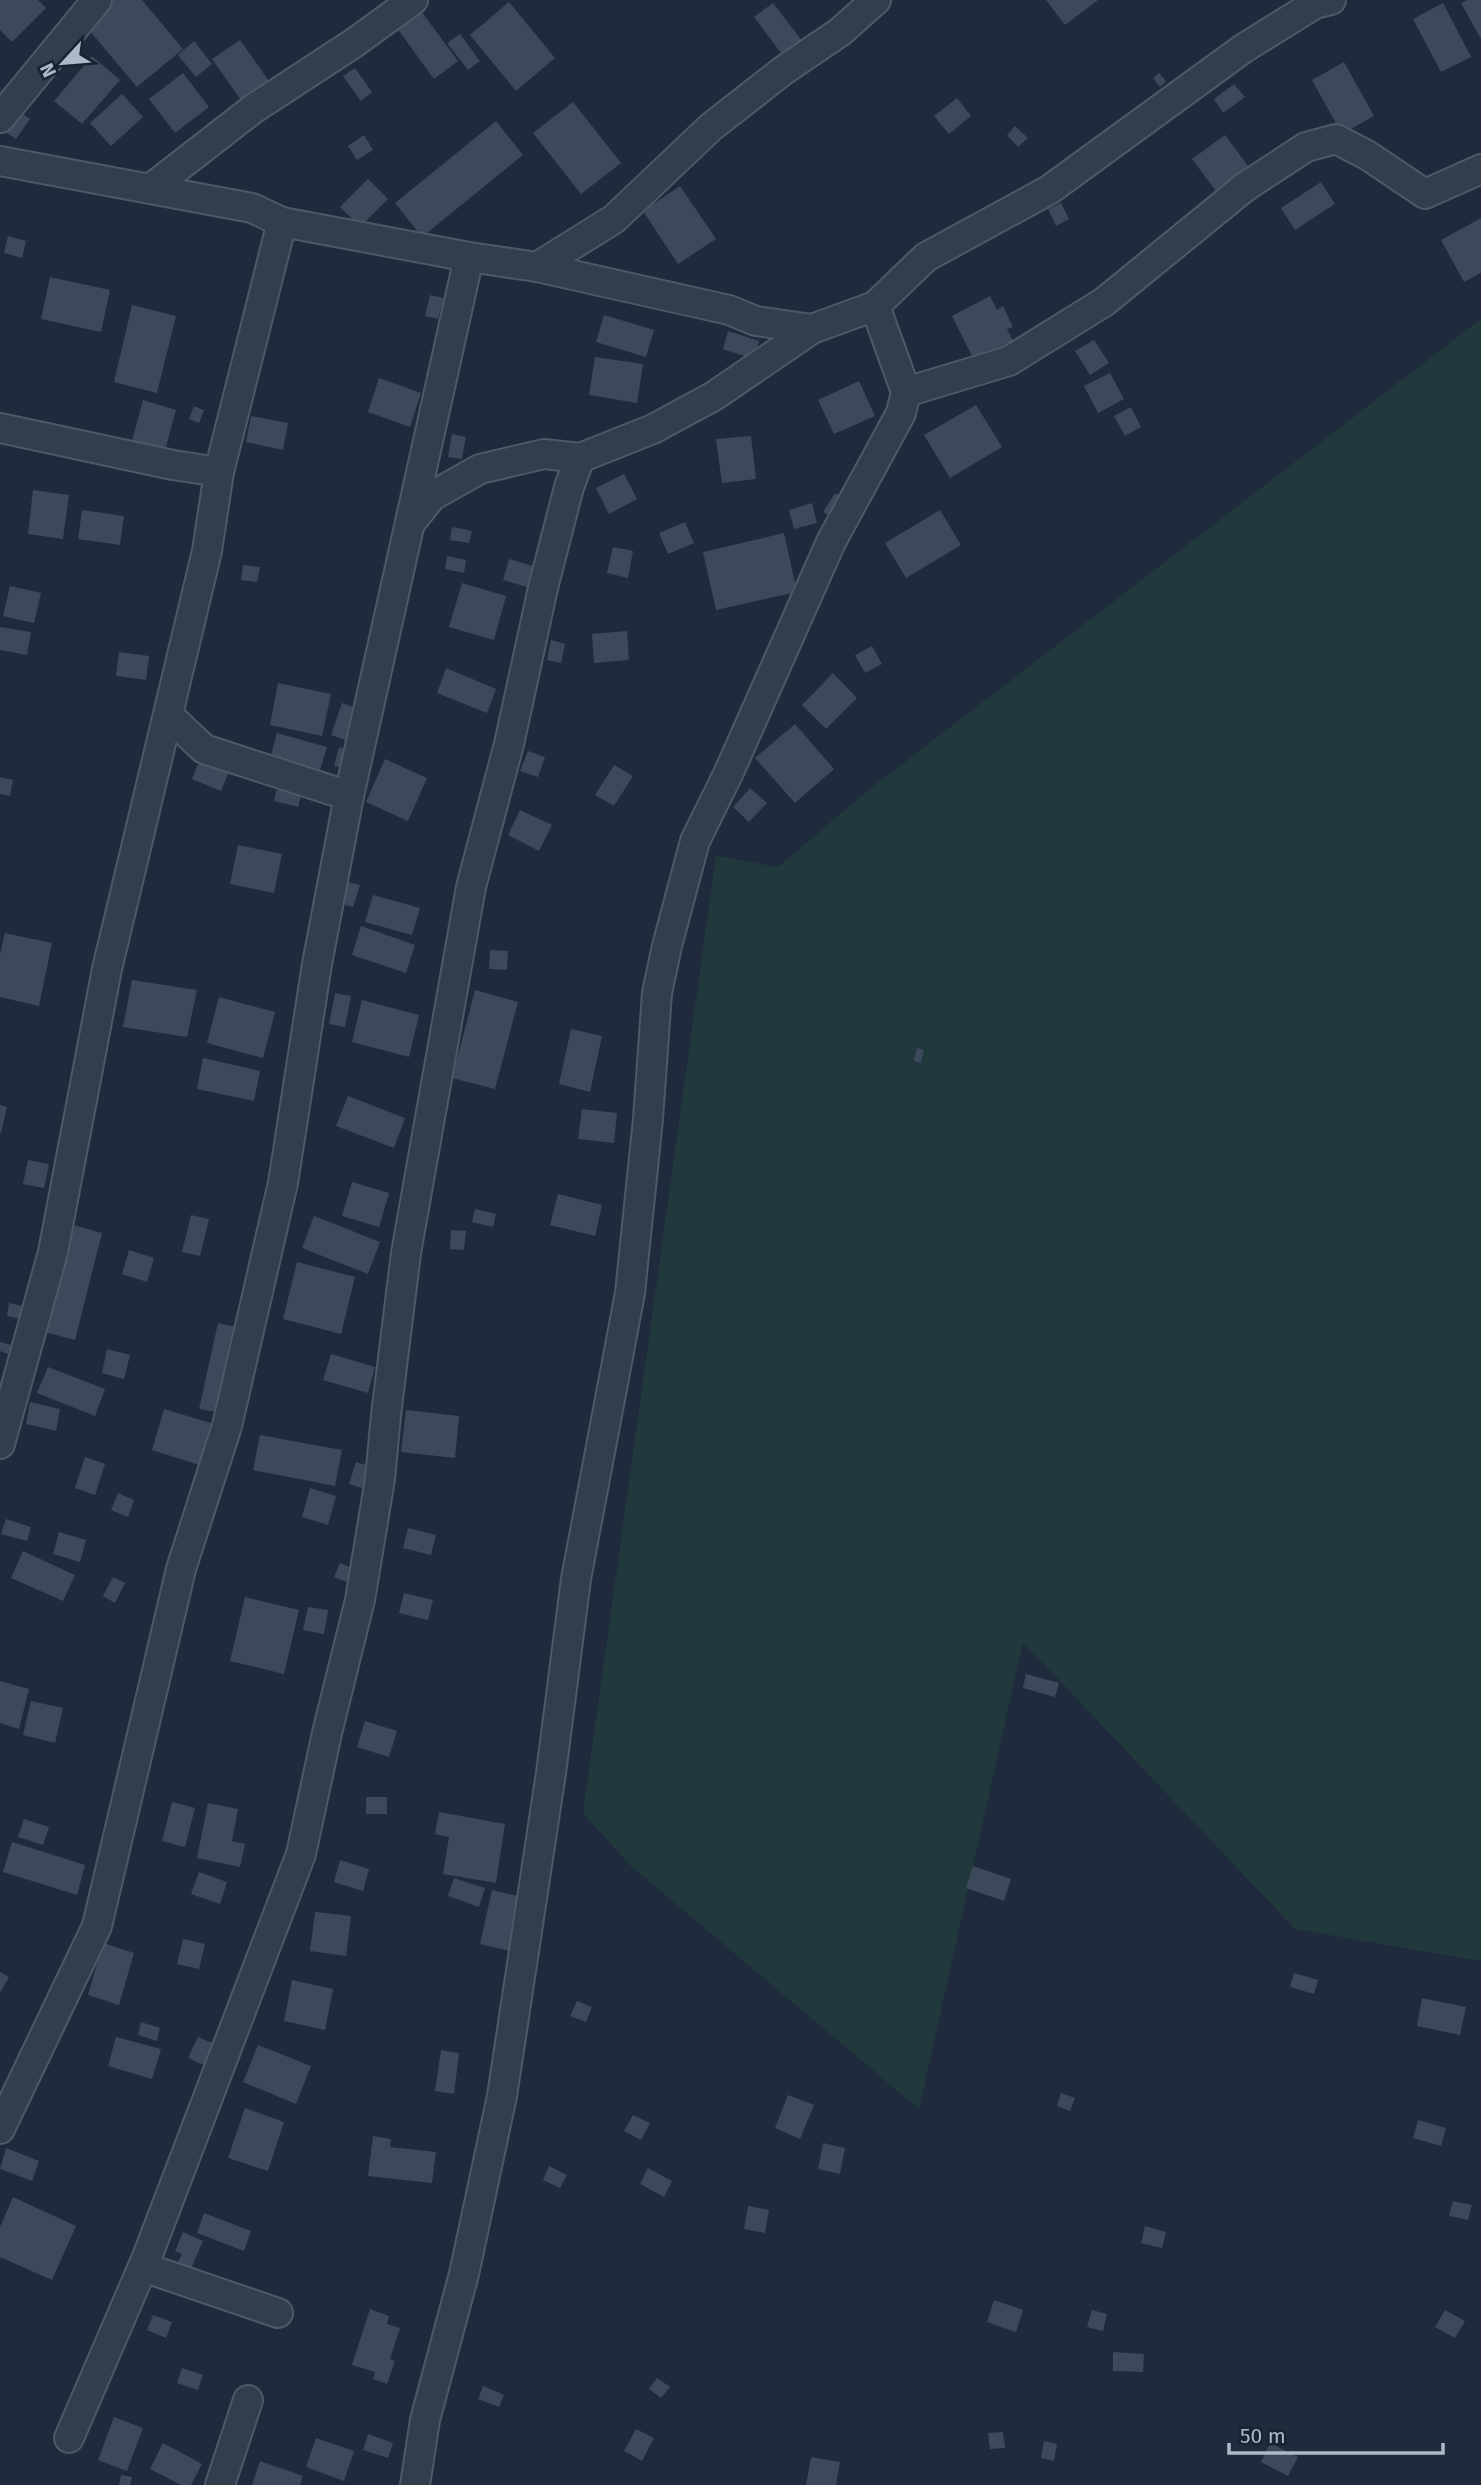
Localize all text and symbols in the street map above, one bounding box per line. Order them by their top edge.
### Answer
north arrow [28,28,98,98]
text: N [35,60,61,81]
scale bar [1229,2412,1442,2456]
text: 50 m [1240,2423,1286,2449]

